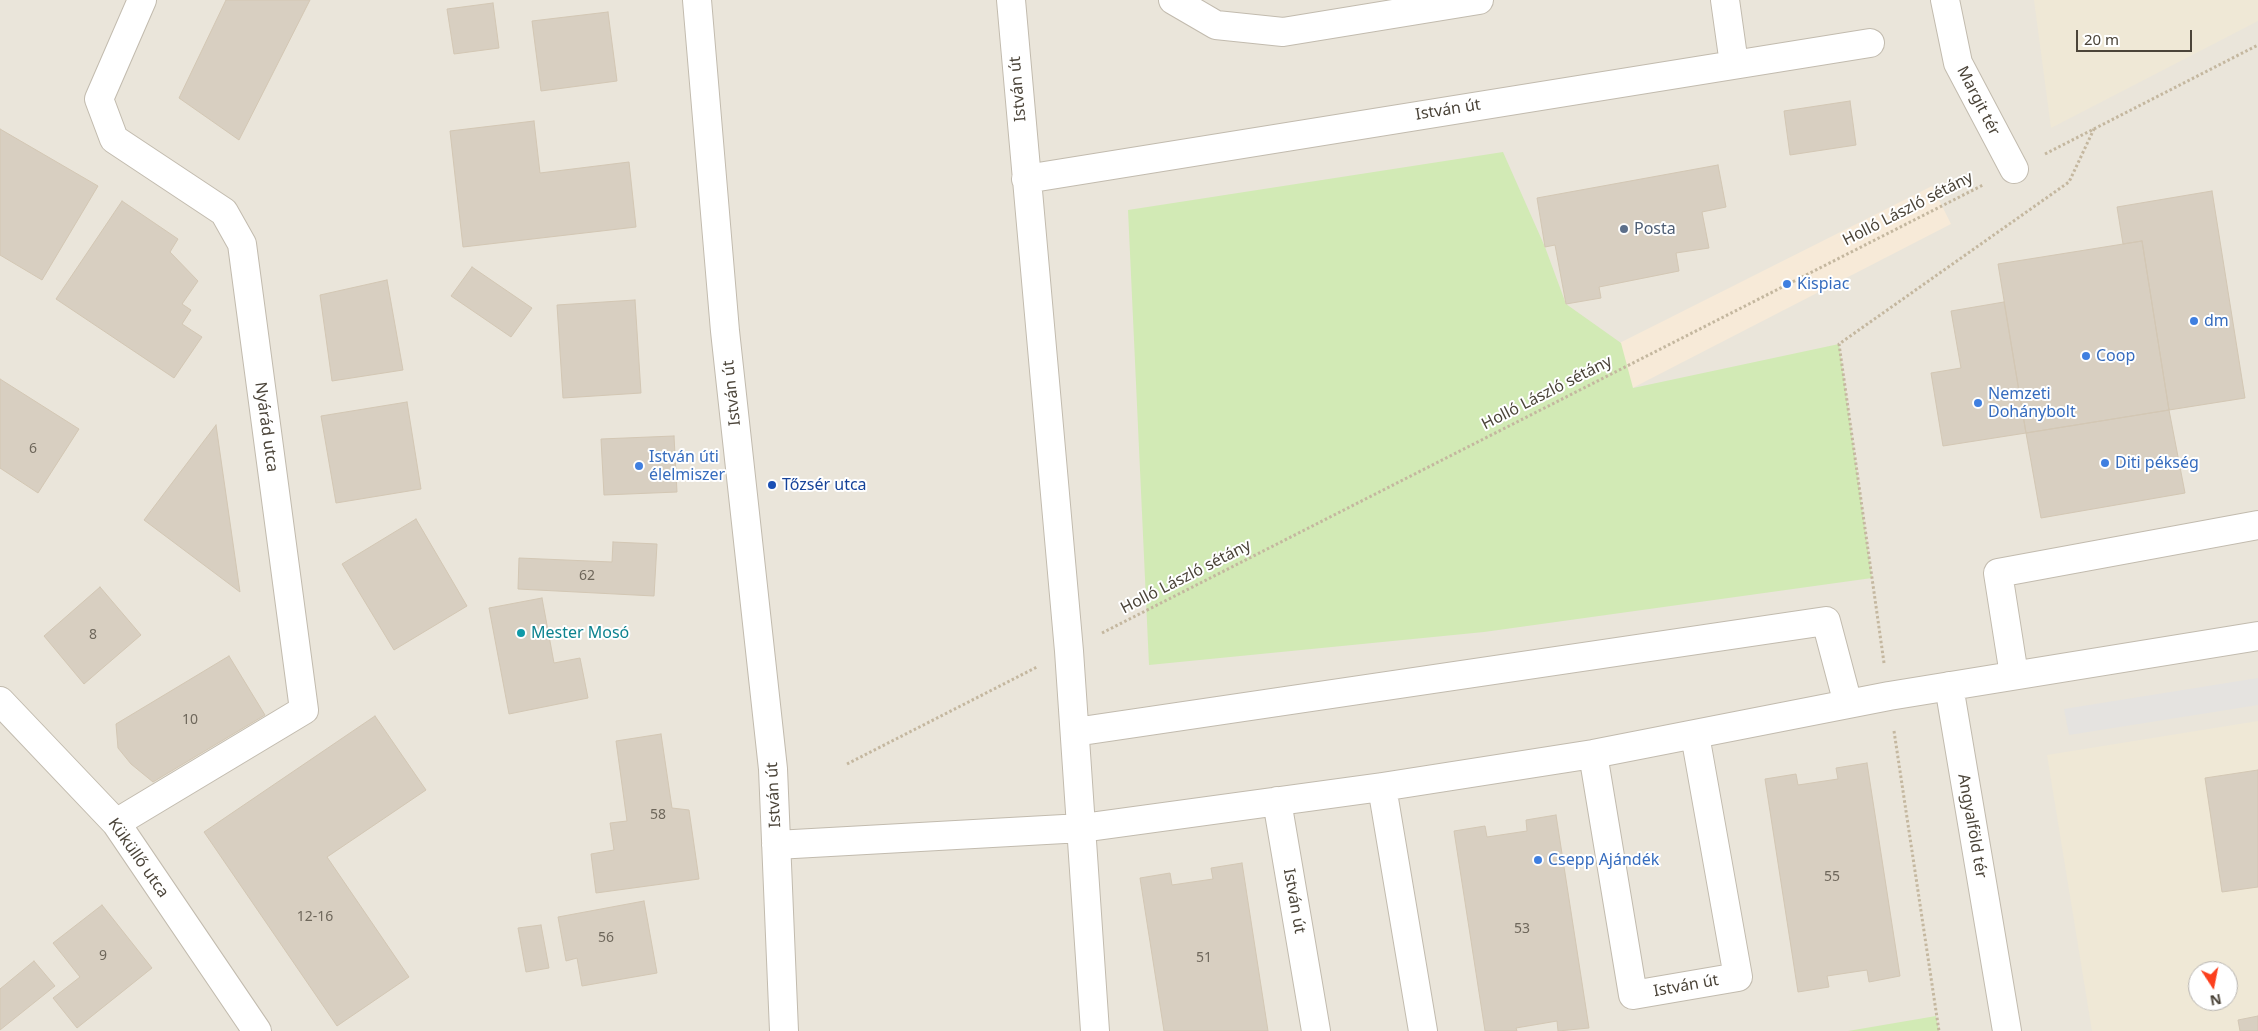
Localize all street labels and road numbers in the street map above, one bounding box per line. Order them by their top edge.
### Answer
street label: István út [1006,55,1030,123]
street label: Margit tér [1952,63,2004,139]
street label: István út [1414,95,1482,125]
street label: Holló László sétány [1840,168,1976,250]
street label: Holló László sétány [1479,352,1615,434]
street label: István út [719,359,745,427]
street label: Nyárád utca [250,381,282,473]
street label: Holló László sétány [1118,536,1254,618]
street label: István út [763,762,785,828]
street label: Angyalföld tér [1953,772,1991,880]
street label: Küküllő utca [104,815,172,901]
street label: István út [1279,867,1309,935]
street label: István út [1652,971,1720,1001]

